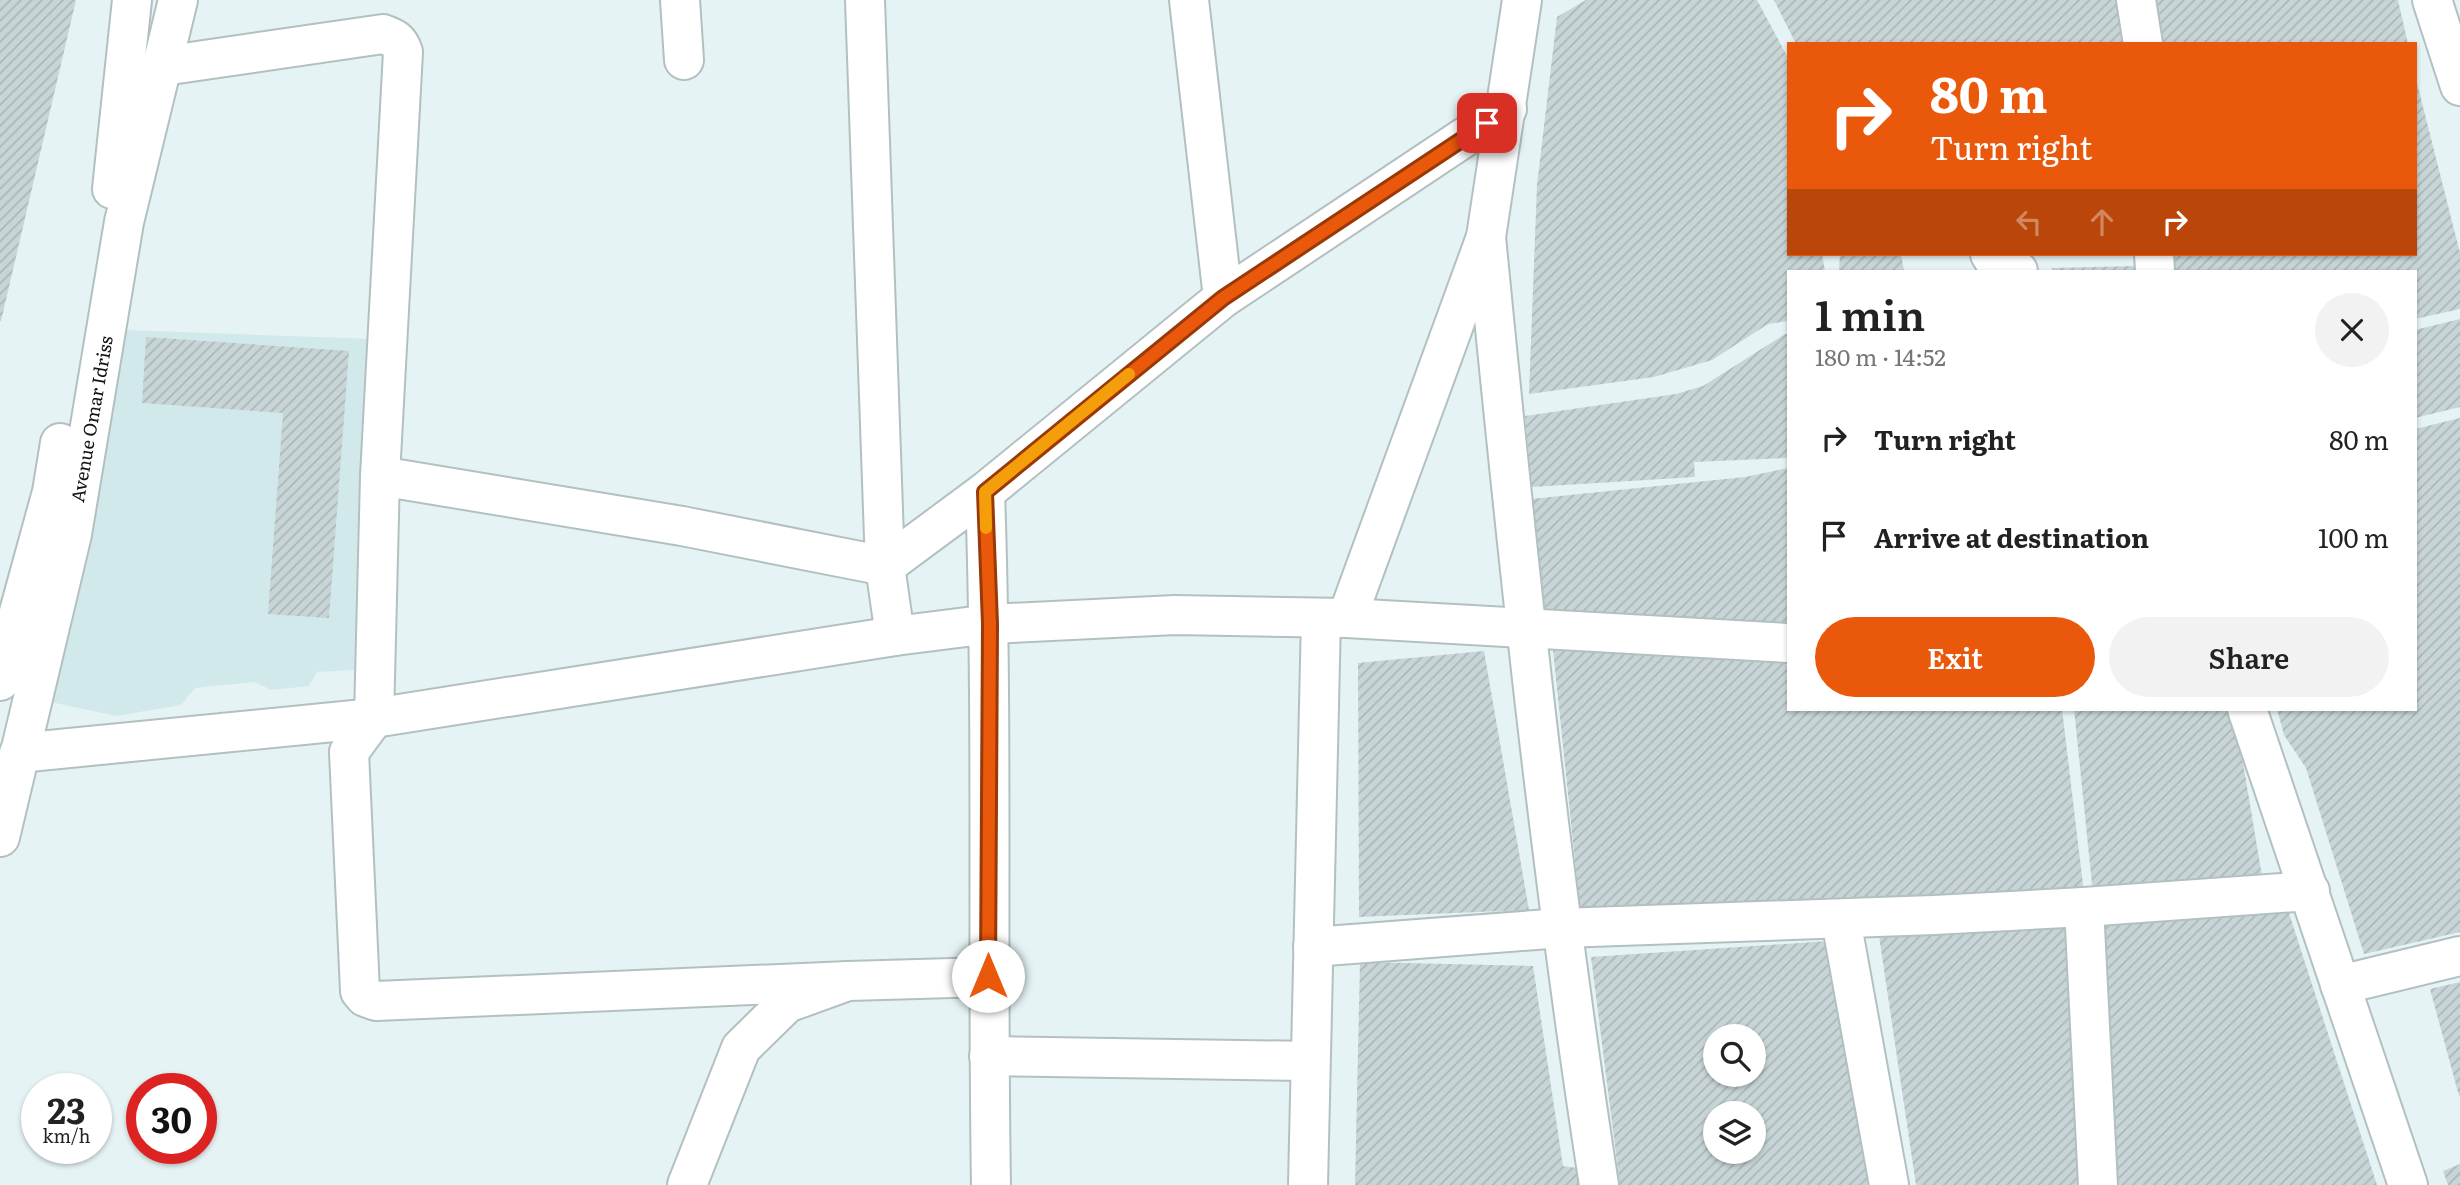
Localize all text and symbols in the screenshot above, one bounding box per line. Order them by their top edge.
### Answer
text: 80 m [1930,55,2048,128]
icon: right [1815,70,1906,161]
pin [1457,93,1517,153]
icon: arrive [1468,104,1506,142]
text: Turn right [1930,122,2092,170]
icon: left [2010,203,2048,241]
icon: ahead [2083,203,2121,241]
icon: right [2156,203,2194,241]
text: 1 min [1815,282,1925,344]
button: close [2315,293,2389,367]
street label: Avenue Omar Idriss [63,334,119,504]
text: 180 m · 14:52 [1815,339,1946,373]
icon: right [1815,419,1853,457]
text: Turn right [1874,419,2016,458]
text: 80 m [2329,419,2389,458]
icon: arrive [1815,517,1853,555]
text: Arrive at destination [1874,517,2149,556]
text: 100 m [2318,517,2389,556]
button: Exit [1815,617,2095,697]
button: Share [2109,617,2389,697]
position arrow [951,939,1025,1013]
map controls [1703,1024,1766,1164]
button: search [1703,1024,1766,1087]
speed limit sign: 30 [126,1073,217,1164]
text: 23 [47,1083,86,1135]
button: layers [1703,1101,1766,1164]
text: km/h [43,1122,90,1149]

